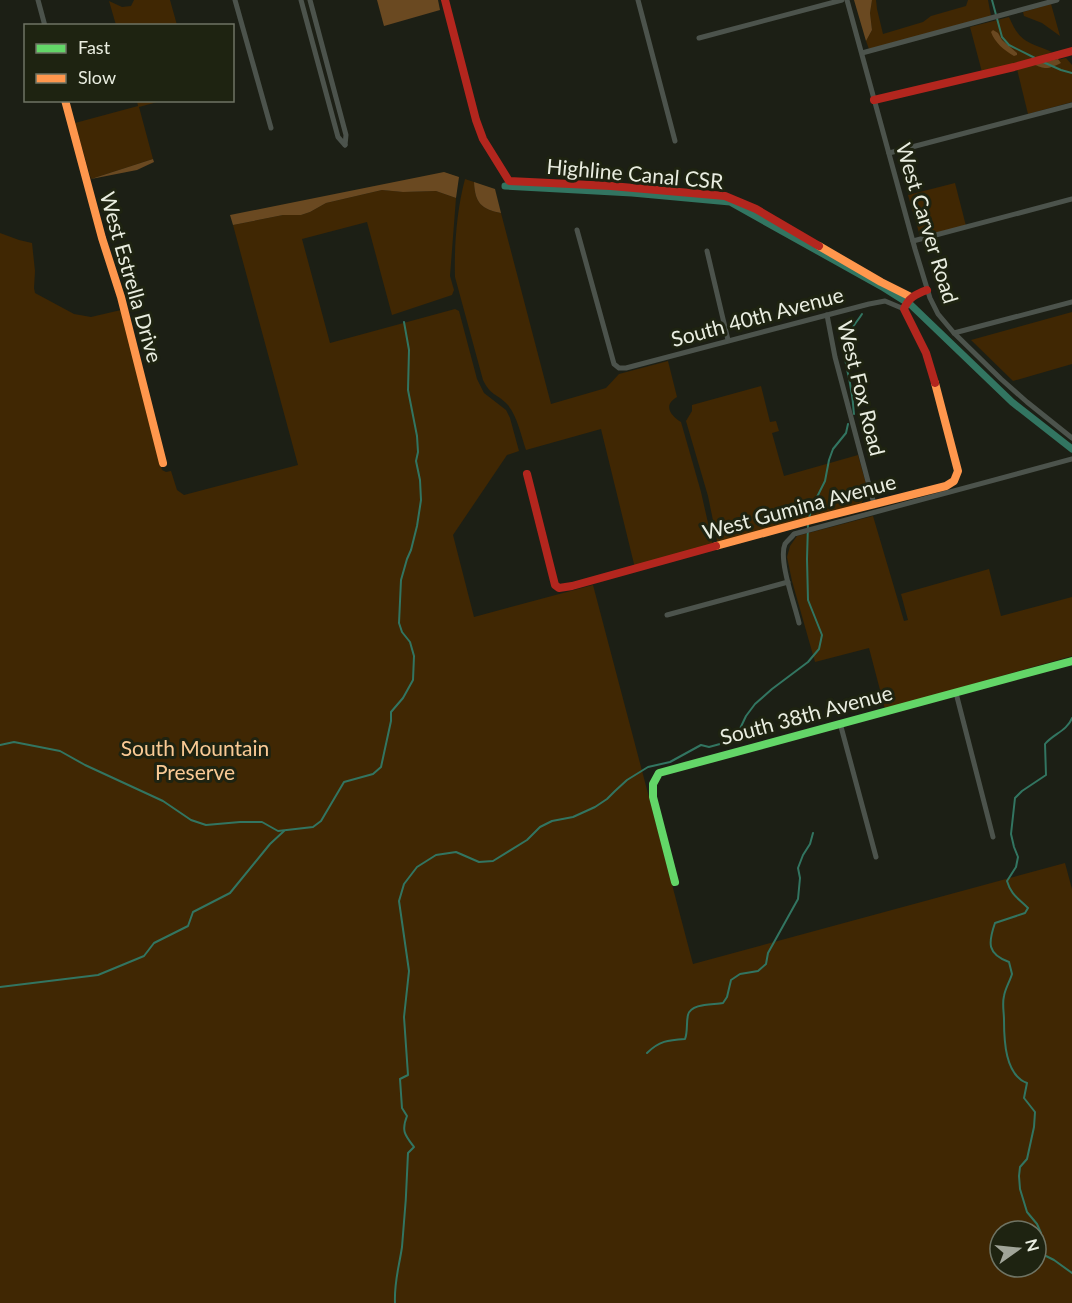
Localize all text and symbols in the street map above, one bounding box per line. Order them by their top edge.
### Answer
legend [24,24,234,102]
text: Fast [78,36,111,58]
text: Slow [78,66,116,88]
street label: West Carver Road [892,140,964,306]
street label: Highline Canal CSR [546,153,725,193]
street label: West Estrella Drive [96,189,168,365]
street label: South 40th Avenue [668,281,846,351]
street label: West Fox Road [833,318,891,458]
street label: West Gumina Avenue [700,468,898,544]
street label: South 38th Avenue [717,679,895,749]
park label: South Mountain Preserve [121,735,269,784]
north arrow [988,1219,1048,1279]
text: N [1022,1237,1044,1253]

